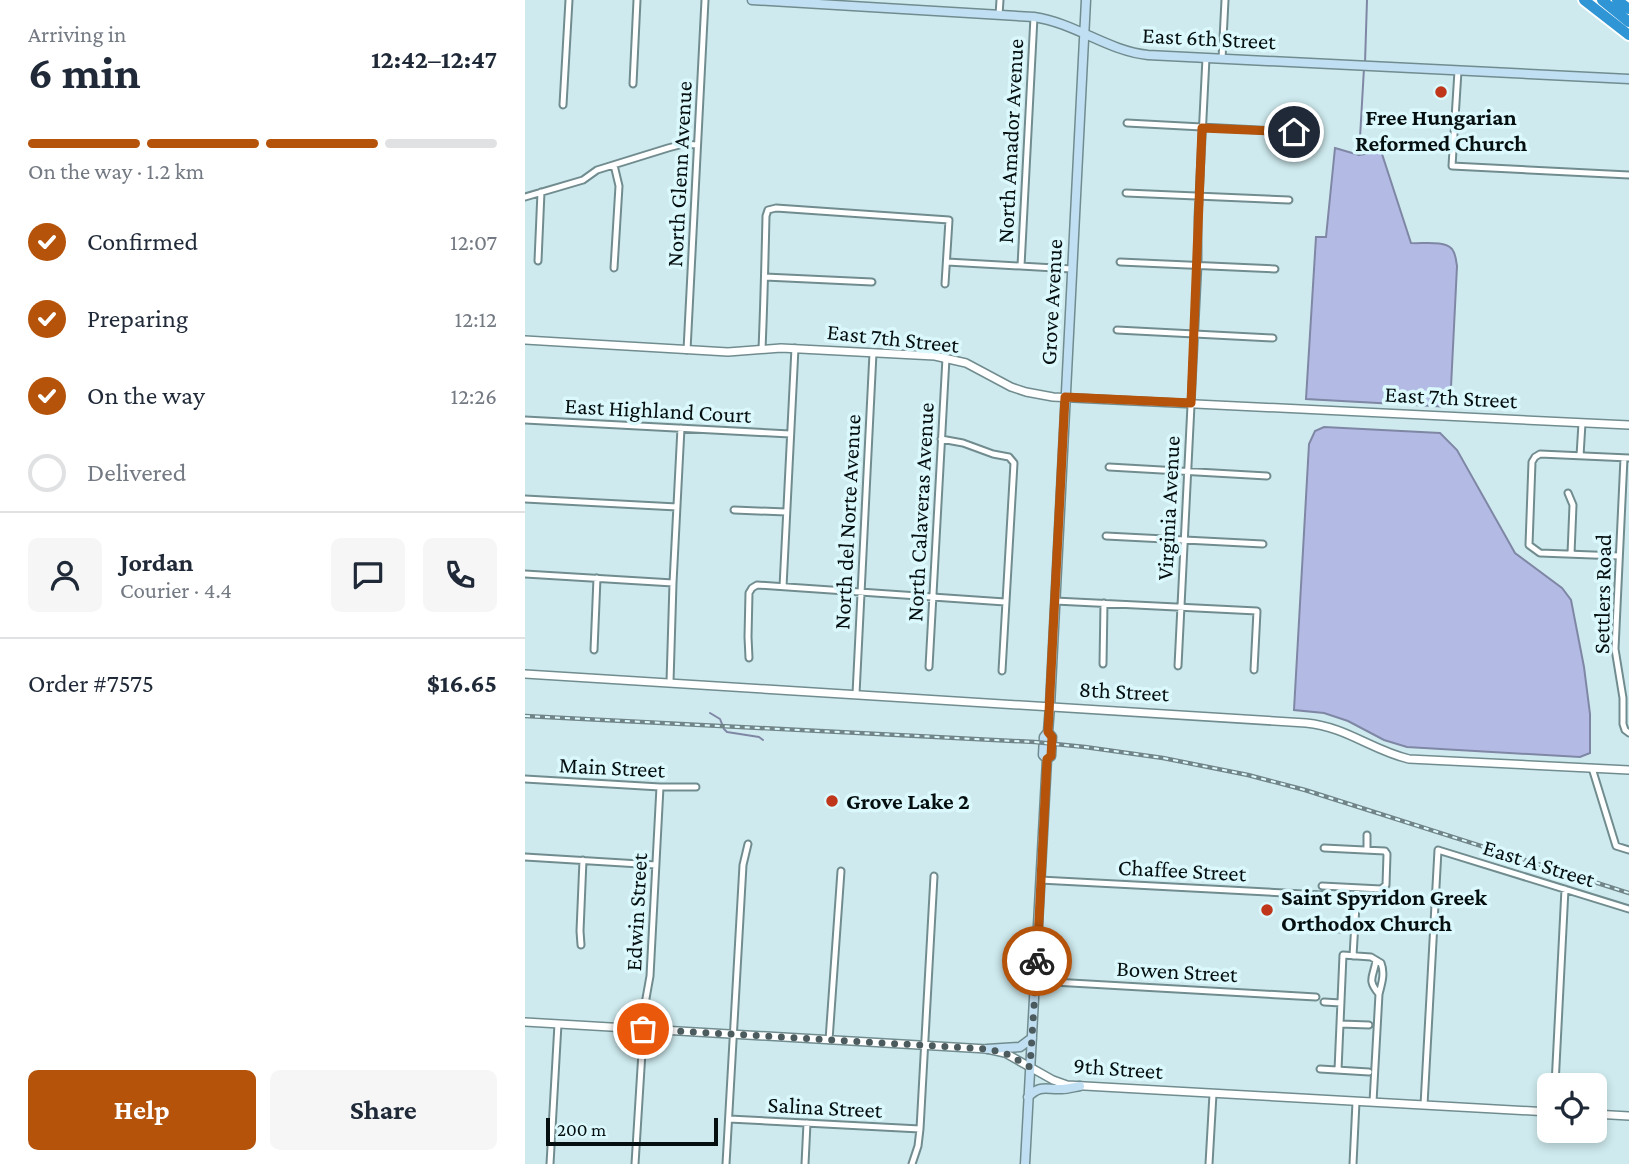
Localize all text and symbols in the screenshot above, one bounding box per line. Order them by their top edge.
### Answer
text: Arriving in [28,21,126,47]
street label: East 6th Street [1141,22,1277,55]
street label: North Amador Avenue [992,38,1028,244]
text: 12:42–12:47 [371,45,497,74]
text: 6 min [28,47,141,98]
street label: North Glenn Avenue [661,80,697,268]
marker: Free Hungarian Reformed Church [1433,84,1449,100]
pin [1264,102,1324,162]
place label: Free Hungarian Reformed Church [1355,104,1527,156]
icon: home [1275,113,1313,151]
text: On the way · 1.2 km [28,158,204,184]
icon: check [28,223,66,261]
text: Confirmed [87,227,198,256]
text: 12:07 [450,229,497,255]
street label: Grove Avenue [1035,238,1067,366]
icon: check [28,300,66,338]
text: Preparing [87,304,188,333]
text: 12:12 [455,306,497,332]
street label: East 7th Street [826,318,961,358]
icon: check [28,377,66,415]
text: On the way [87,381,205,410]
street label: East 7th Street [1384,381,1518,413]
text: 12:26 [451,383,497,409]
street label: East Highland Court [564,392,752,428]
street label: North Calaveras Avenue [901,402,939,622]
street label: North del Norte Avenue [828,414,866,630]
street label: Virginia Avenue [1151,435,1185,581]
text: Delivered [87,458,186,487]
street label: Settlers Road [1588,534,1616,654]
button: person [28,538,102,612]
button: chat [331,538,405,612]
button: phone [423,538,497,612]
text: Jordan [120,548,194,577]
text: Courier · 4.4 [120,577,232,603]
text: Order #7575 [28,669,154,698]
text: $16.65 [427,669,497,698]
street label: 8th Street [1078,676,1170,706]
street label: Main Street [558,751,666,783]
place label: Grove Lake 2 [846,788,970,814]
marker: Grove Lake 2 [824,793,840,809]
street label: East A Street [1480,834,1598,892]
street label: Edwin Street [620,852,652,972]
street label: Chaffee Street [1117,854,1247,886]
place label: Saint Spyridon Greek Orthodox Church [1281,884,1488,936]
marker: Saint Spyridon Greek Orthodox Church [1259,902,1275,918]
courier [1002,926,1072,996]
icon: bike [1018,942,1056,980]
street label: Bowen Street [1116,955,1239,987]
pin [613,999,673,1059]
icon: bag [624,1010,662,1048]
street label: 9th Street [1072,1052,1164,1084]
button: Help [28,1070,256,1150]
button: Share [270,1070,497,1150]
map controls [1537,1073,1607,1143]
button: locate [1537,1073,1607,1143]
street label: Salina Street [767,1091,883,1123]
scale bar [546,1115,717,1147]
text: 200 m [557,1119,606,1140]

